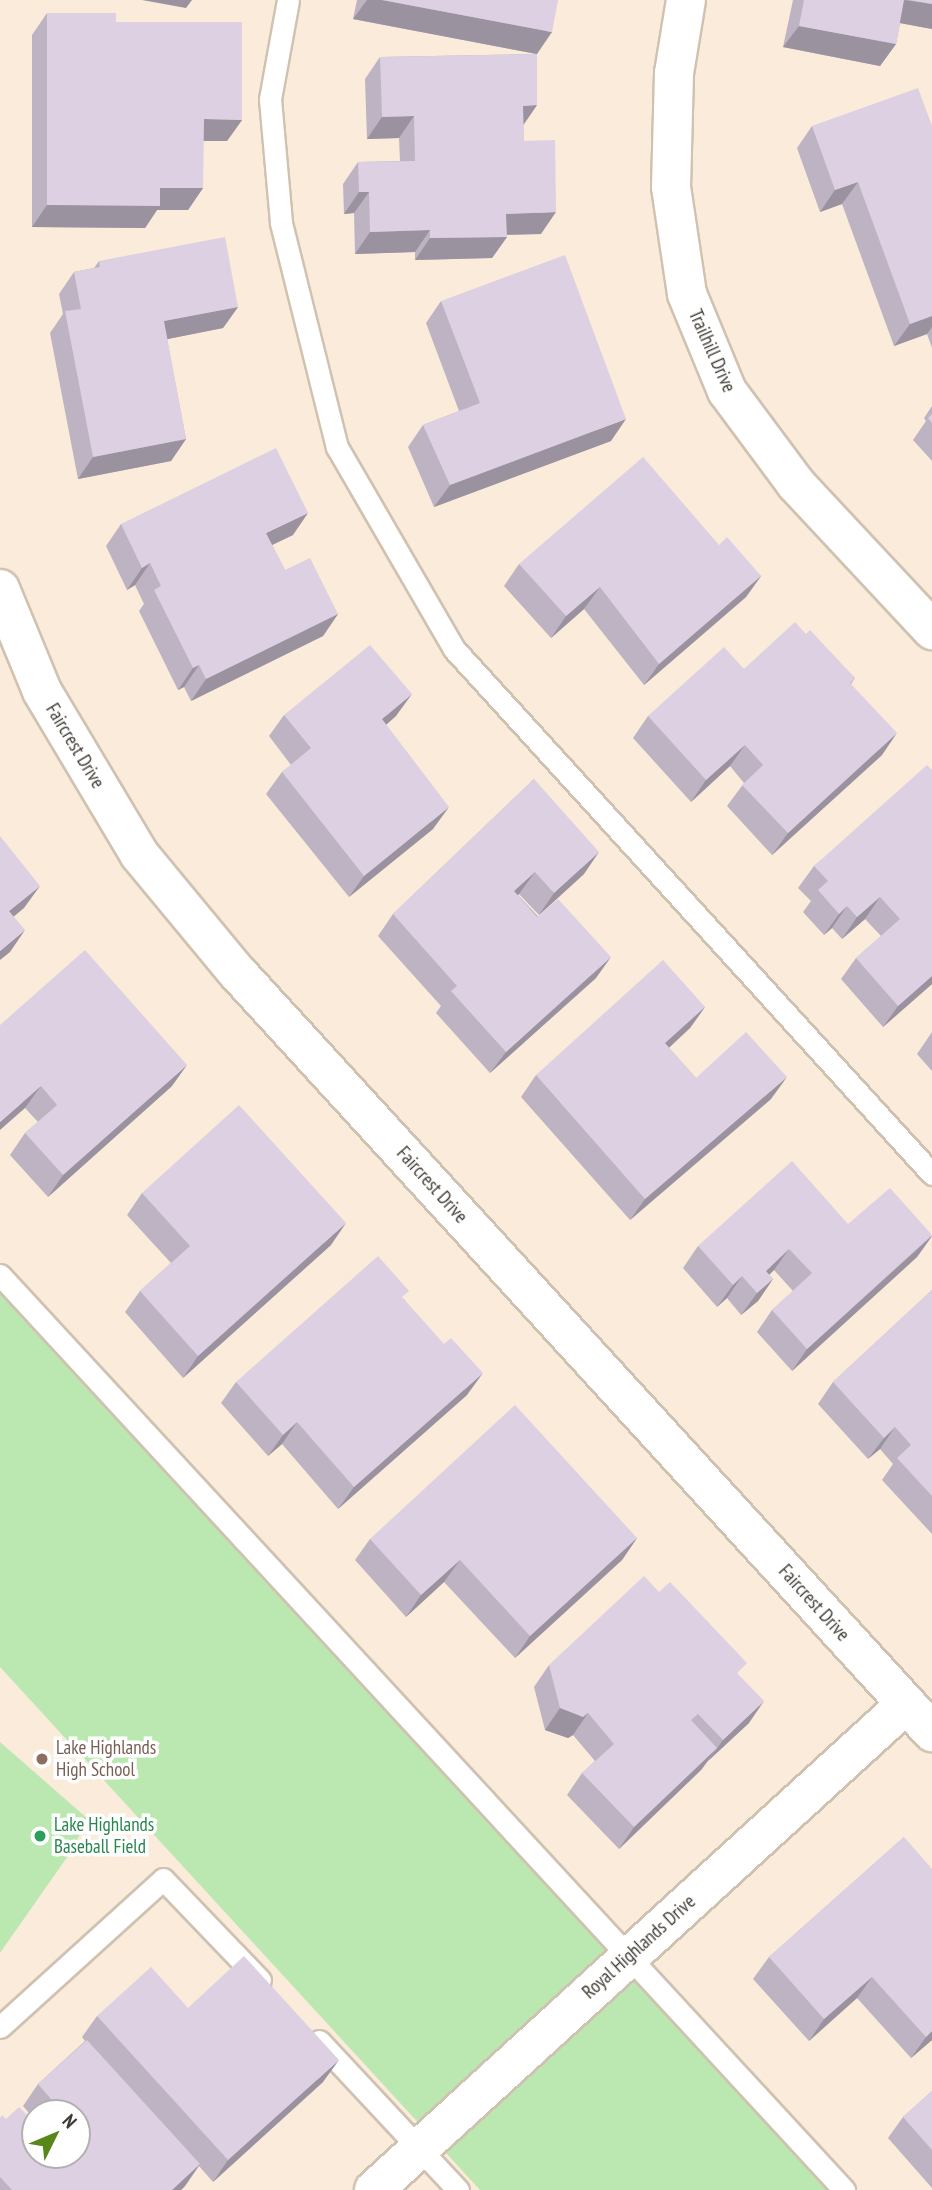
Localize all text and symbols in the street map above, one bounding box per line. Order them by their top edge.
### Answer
street label: Trailhill Drive [684,306,740,396]
street label: Faircrest Drive [41,700,109,792]
street label: Faircrest Drive [392,1142,472,1228]
street label: Faircrest Drive [774,1560,854,1646]
place label: Lake Highlands High School [56,1737,156,1781]
marker: Lake Highlands High School [34,1751,50,1767]
place label: Lake Highlands Baseball Field [54,1814,154,1858]
marker: Lake Highlands Baseball Field [32,1828,48,1844]
street label: Royal Highlands Drive [578,1890,700,2004]
north arrow [21,2099,91,2169]
text: N [58,2109,82,2133]

